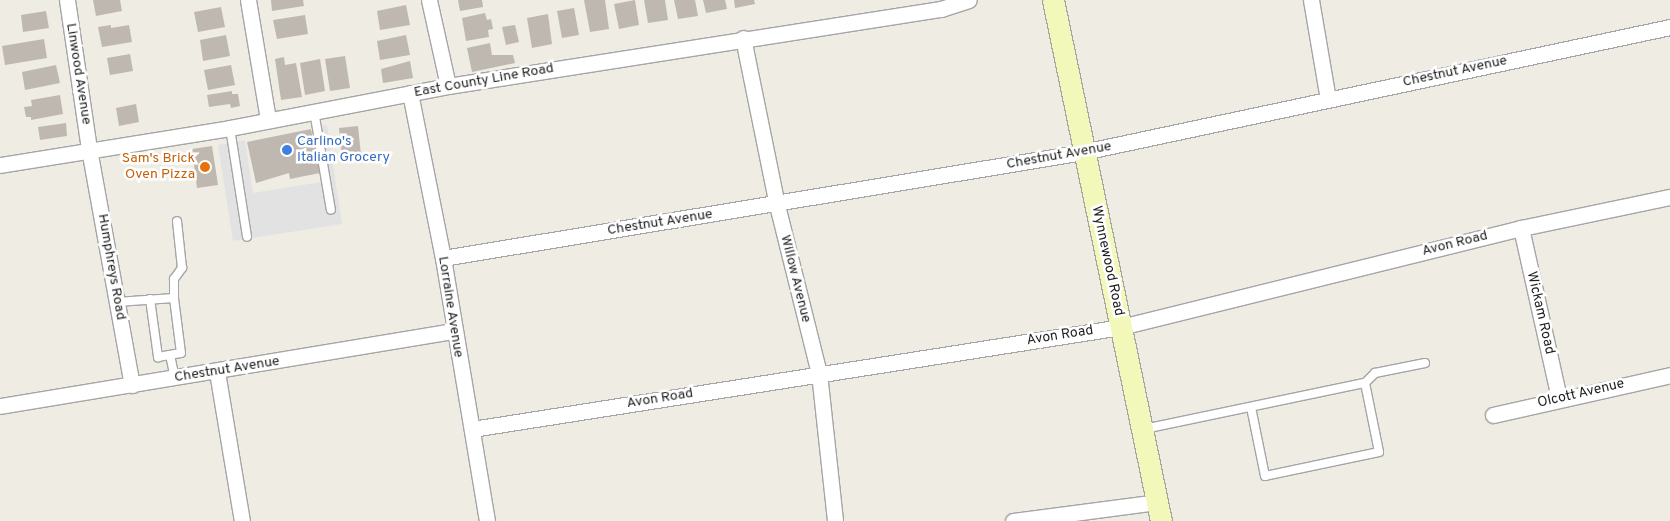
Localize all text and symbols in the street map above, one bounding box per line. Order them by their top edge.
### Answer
street label: Linwood Avenue [62,22,94,126]
street label: Chestnut Avenue [1401,53,1509,91]
street label: East County Line Road [413,60,555,102]
place label: Carlino's Italian Grocery [297,134,390,166]
street label: Chestnut Avenue [1005,138,1113,174]
marker: Carlino's Italian Grocery [281,144,293,156]
place label: Sam's Brick Oven Pizza [122,151,195,184]
marker: Sam's Brick Oven Pizza [199,161,211,173]
street label: Wynnewood Road [1087,204,1127,318]
street label: Chestnut Avenue [606,206,714,240]
street label: Humphreys Road [93,213,129,321]
street label: Avon Road [1420,228,1490,260]
street label: Willow Avenue [776,233,814,325]
street label: Lorraine Avenue [434,255,466,359]
street label: Wickam Road [1522,270,1558,356]
street label: Avon Road [1025,322,1095,350]
street label: Chestnut Avenue [173,353,281,387]
street label: Olcott Avenue [1536,376,1626,412]
street label: Avon Road [625,385,695,413]

